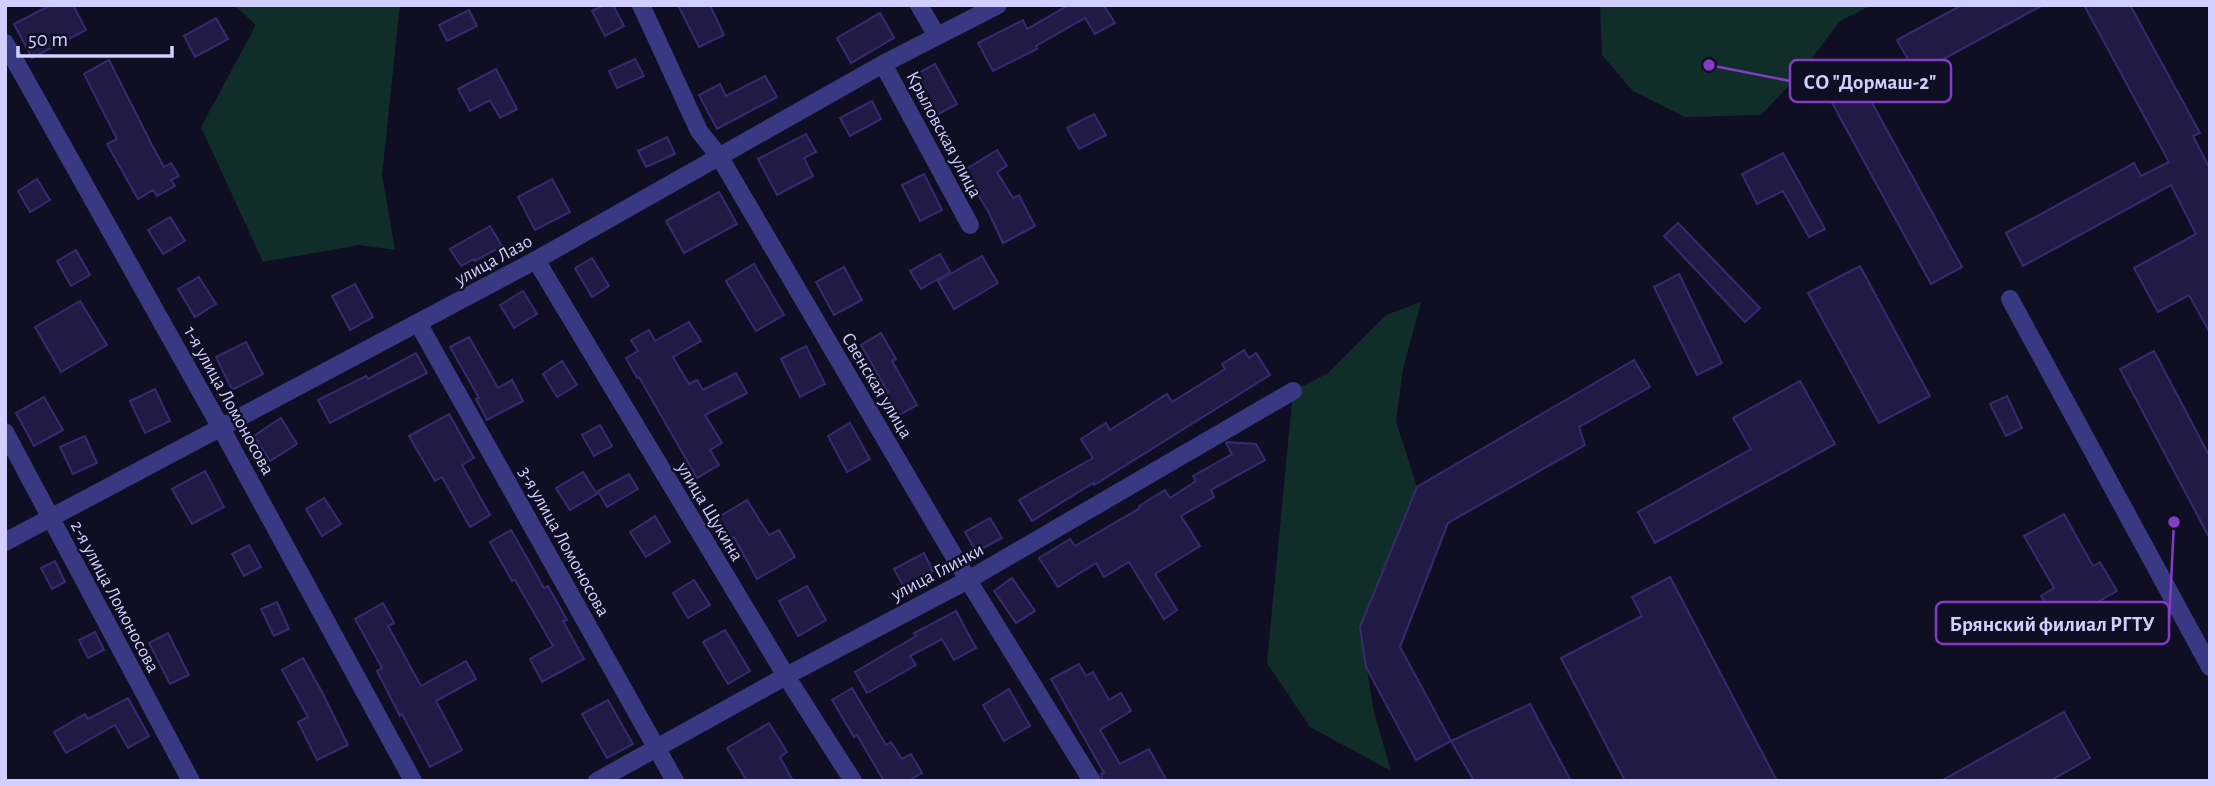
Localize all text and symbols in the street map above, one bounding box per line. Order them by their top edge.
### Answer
scale bar [18,14,172,58]
text: 50 m [28,29,68,50]
callout: СО "Дормаш-2" [1790,60,1951,102]
street label: Крыловская улица [902,68,985,201]
text: СО "Дормаш-2" [1804,72,1936,93]
street label: улица Лазо [451,231,535,290]
street label: 1-я улица Ломоносова [180,323,278,478]
street label: Свенская улица [838,330,916,442]
street label: улица Щукина [672,458,747,565]
street label: 3-я улица Ломоносова [515,464,613,620]
street label: 2-я улица Ломоносова [67,518,163,676]
street label: улица Глинки [887,540,987,605]
callout: Брянский филиал РГТУ [1936,602,2169,644]
text: Брянский филиал РГТУ [1949,614,2155,635]

